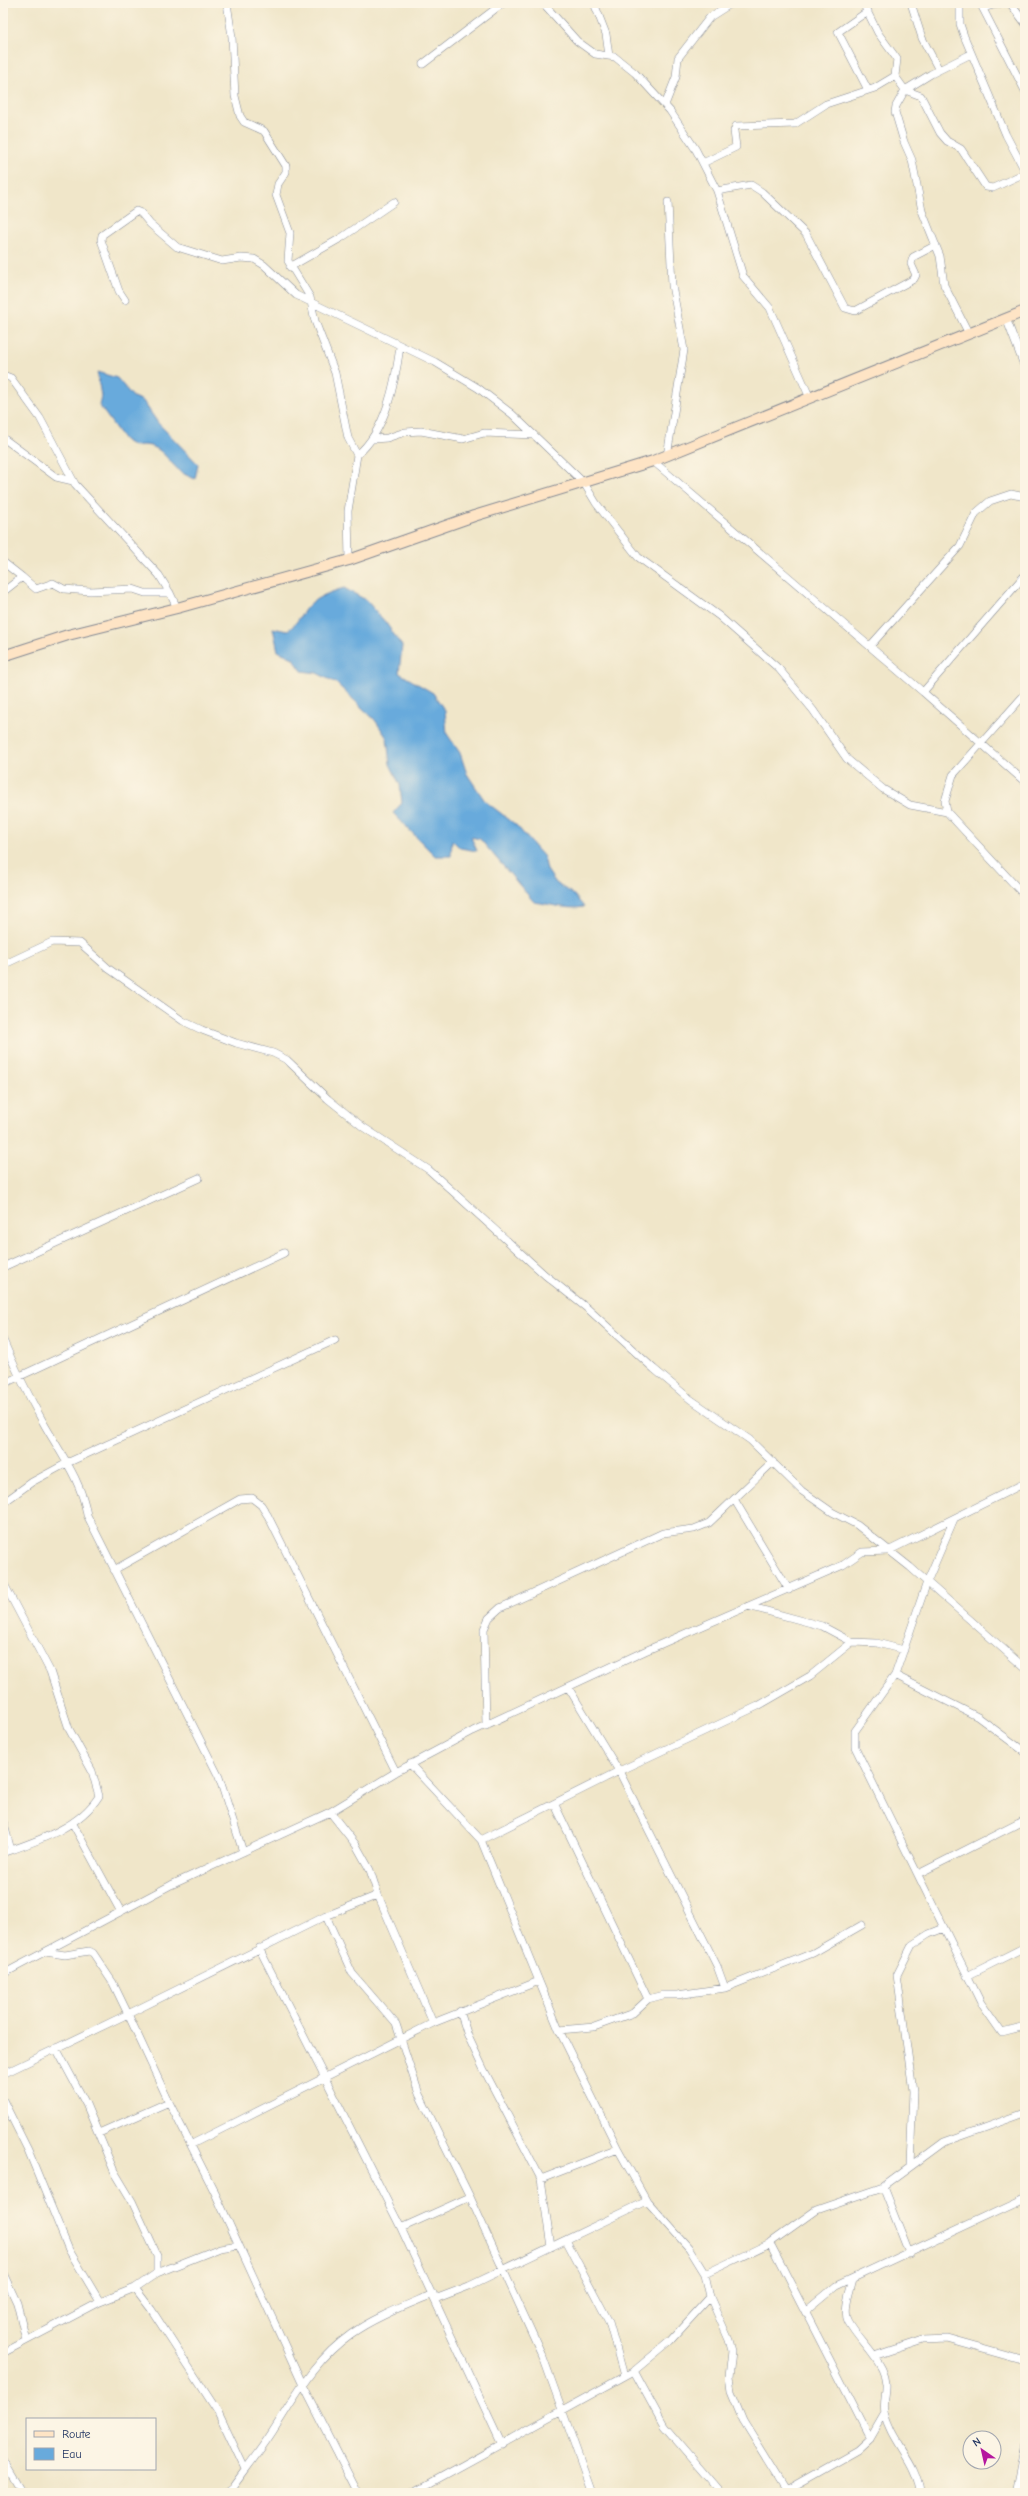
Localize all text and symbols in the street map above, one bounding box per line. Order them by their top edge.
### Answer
legend [26,2418,156,2470]
text: Route [62,2427,91,2441]
north arrow [962,2430,1002,2470]
text: N [970,2435,983,2450]
text: Eau [62,2447,82,2461]

